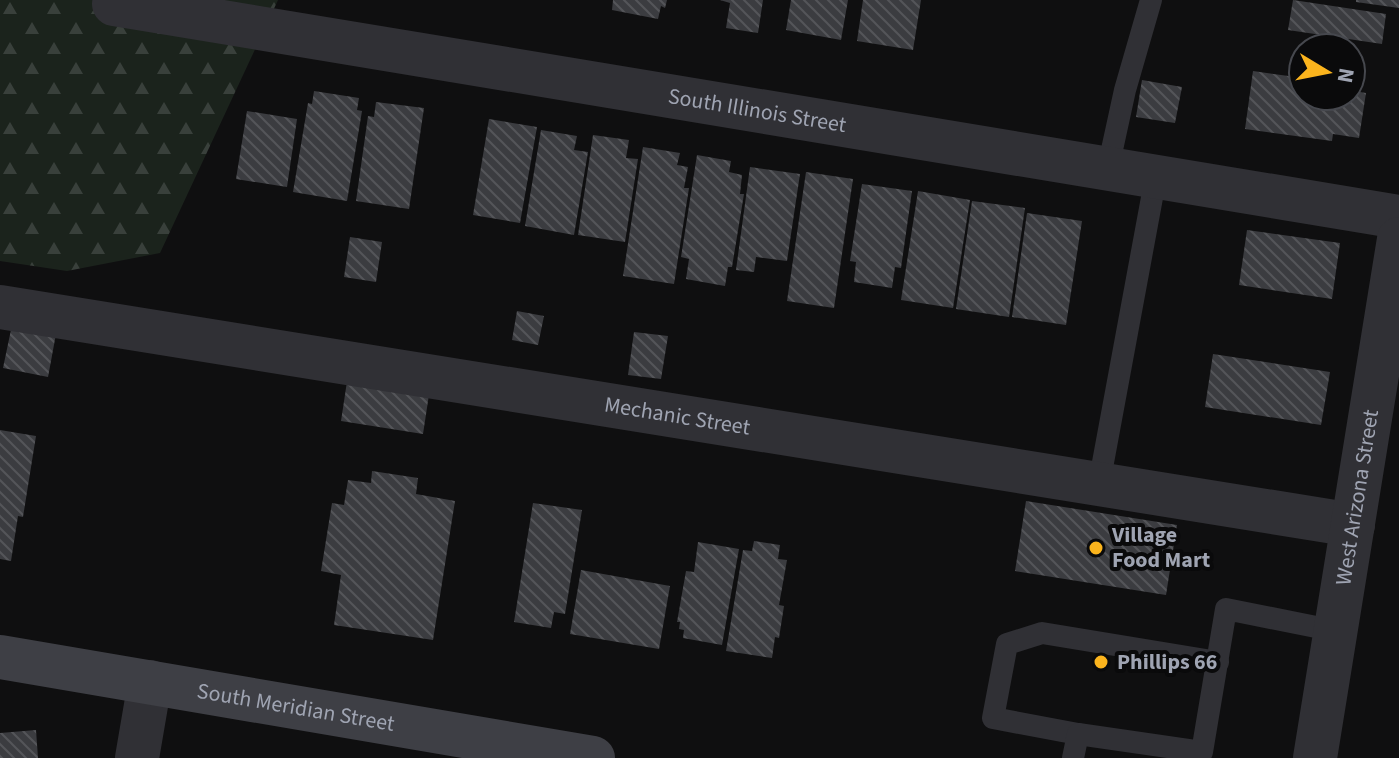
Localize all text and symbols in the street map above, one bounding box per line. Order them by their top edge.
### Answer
north arrow [1287,32,1367,112]
text: N [1329,65,1363,85]
street label: South Illinois Street [666,80,849,141]
street label: Mechanic Street [602,389,753,444]
street label: West Arizona Street [1327,407,1387,588]
place label: Village Food Mart [1111,519,1211,576]
marker: Village Food Mart [1087,539,1105,557]
place label: Phillips 66 [1117,646,1217,678]
marker: Phillips 66 [1092,653,1110,671]
street label: South Meridian Street [195,675,397,740]

